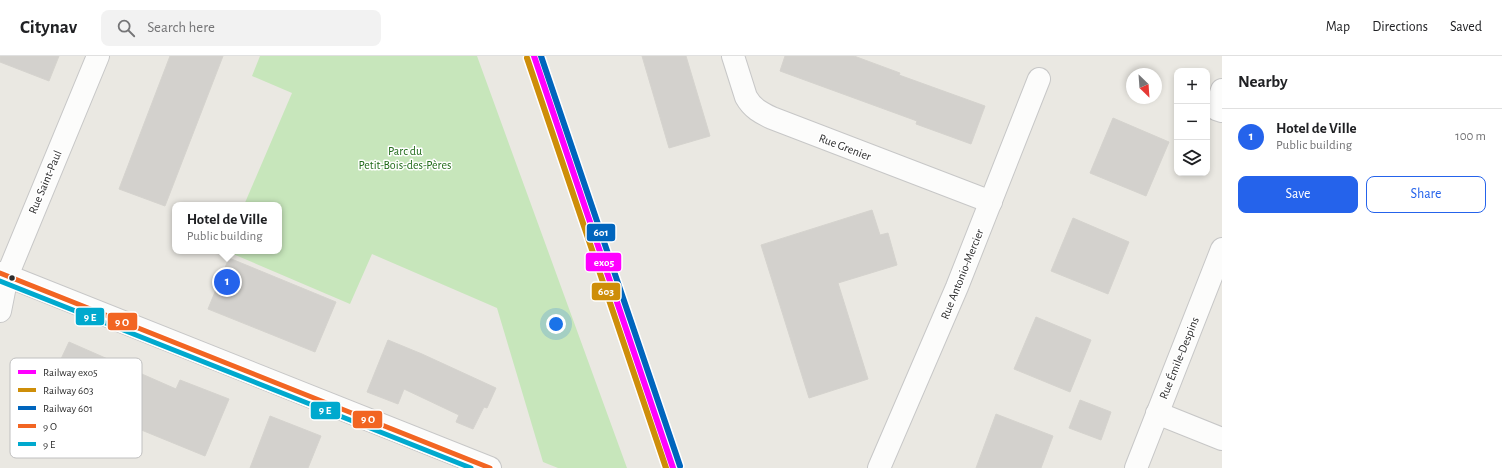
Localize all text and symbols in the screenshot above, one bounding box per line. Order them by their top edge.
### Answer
search box [101,10,381,46]
icon: search [115,17,137,39]
text: Citynav [20,18,77,37]
text: Search here [147,20,215,35]
text: Map [1326,20,1350,34]
text: Directions [1372,20,1428,34]
text: Saved [1450,20,1482,34]
north arrow [1126,68,1162,104]
map controls [1174,68,1210,176]
button: + [1174,68,1210,104]
text: Nearby [1238,73,1288,90]
button: − [1174,104,1210,140]
text: Hotel de Ville [1276,121,1357,136]
text: 1 [1249,130,1253,143]
text: 100 m [1455,130,1486,143]
street label: Rue Grenier [817,132,873,162]
text: Public building [1276,139,1352,152]
button: layers [1174,140,1210,176]
park label: Parc du Petit-Bois-des-Pères [359,145,451,171]
street label: Rue Saint-Paul [26,149,64,215]
button: Save [1238,176,1358,213]
button: Share [1366,176,1486,213]
popup [172,202,282,254]
text: Hotel de Ville [187,212,267,227]
line badge: 601 [586,223,616,242]
text: 601 [593,227,609,238]
street label: Rue Antonio-Mercier [938,227,986,321]
text: Public building [187,230,263,243]
line badge: exo5 [585,252,622,272]
text: exo5 [594,257,614,268]
pin: 1 [214,267,240,297]
unlabelled marker [7,273,17,283]
line badge: 603 [591,282,621,301]
text: 603 [598,286,614,297]
line badge: 9 E [75,307,105,326]
text: 9 E [84,312,97,323]
line badge: 9 O [107,312,138,331]
your location [546,314,566,334]
street label: Rue Émile-Despins [1156,315,1201,401]
text: 9 O [115,317,129,328]
legend [10,358,142,458]
text: Railway exo5 [43,367,98,378]
text: Railway 603 [43,385,94,396]
line badge: 9 E [310,401,341,420]
text: Railway 601 [43,403,93,414]
text: 9 E [319,405,332,416]
line badge: 9 O [352,410,383,429]
text: 9 O [361,414,375,425]
text: 9 O [43,421,57,432]
text: 9 E [43,439,56,450]

